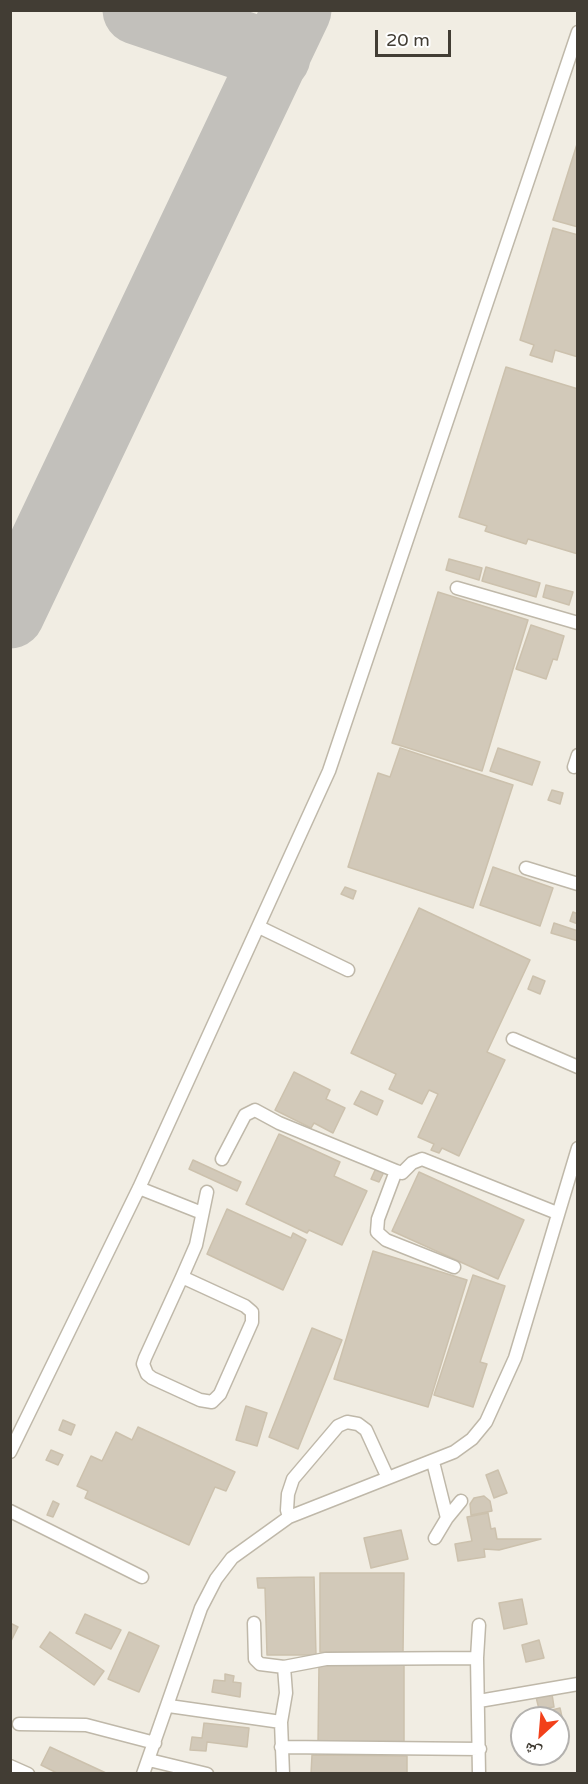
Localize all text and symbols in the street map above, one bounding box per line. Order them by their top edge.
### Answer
scale bar [378,18,454,56]
text: 20 m [386,29,430,51]
north arrow [510,1706,570,1766]
text: ش [521,1738,545,1763]

